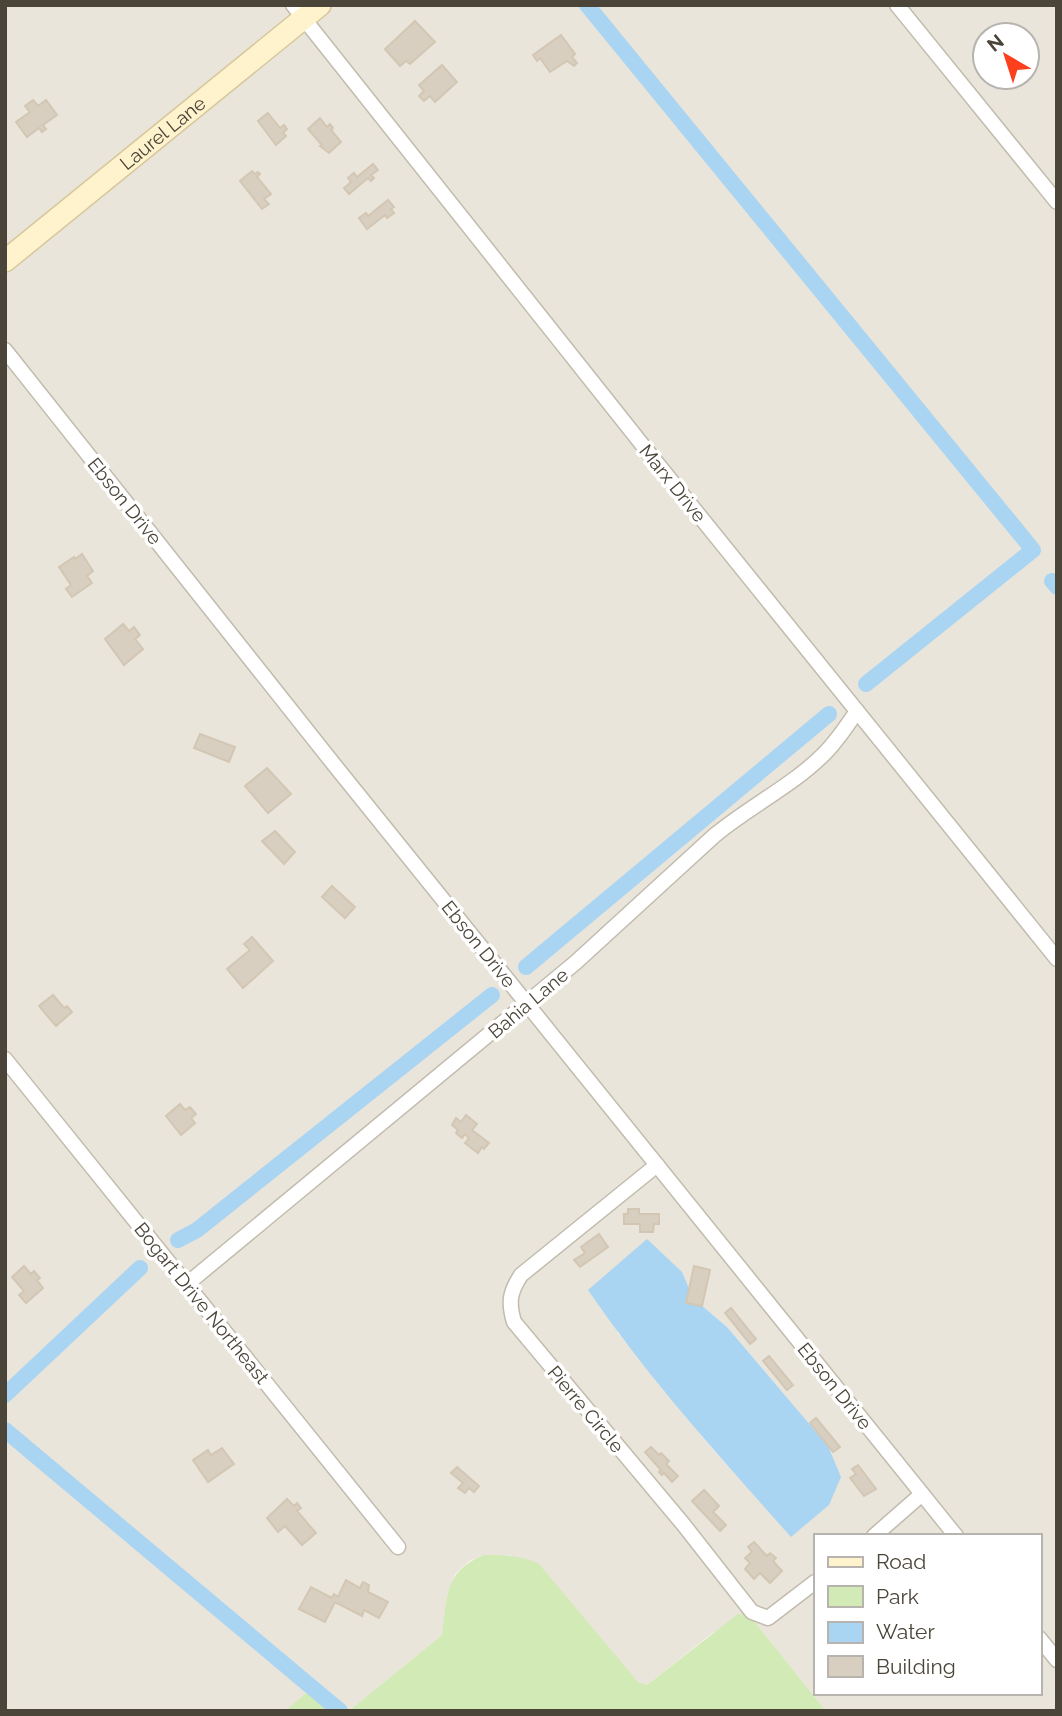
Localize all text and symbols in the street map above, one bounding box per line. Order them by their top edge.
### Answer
north arrow [971,21,1041,91]
text: N [983,30,1008,56]
street label: Laurel Lane [115,92,210,174]
street label: Marx Drive [635,440,711,526]
street label: Ebson Drive [83,453,167,549]
street label: Ebson Drive [437,896,521,992]
street label: Bahia Lane [484,963,572,1043]
street label: Bogart Drive Northeast [130,1218,274,1389]
street label: Ebson Drive [793,1338,877,1434]
street label: Pierre Circle [543,1361,629,1457]
legend [814,1534,1041,1695]
text: Road [876,1549,926,1574]
text: Park [876,1584,919,1609]
text: Water [876,1619,935,1644]
text: Building [876,1654,956,1679]

